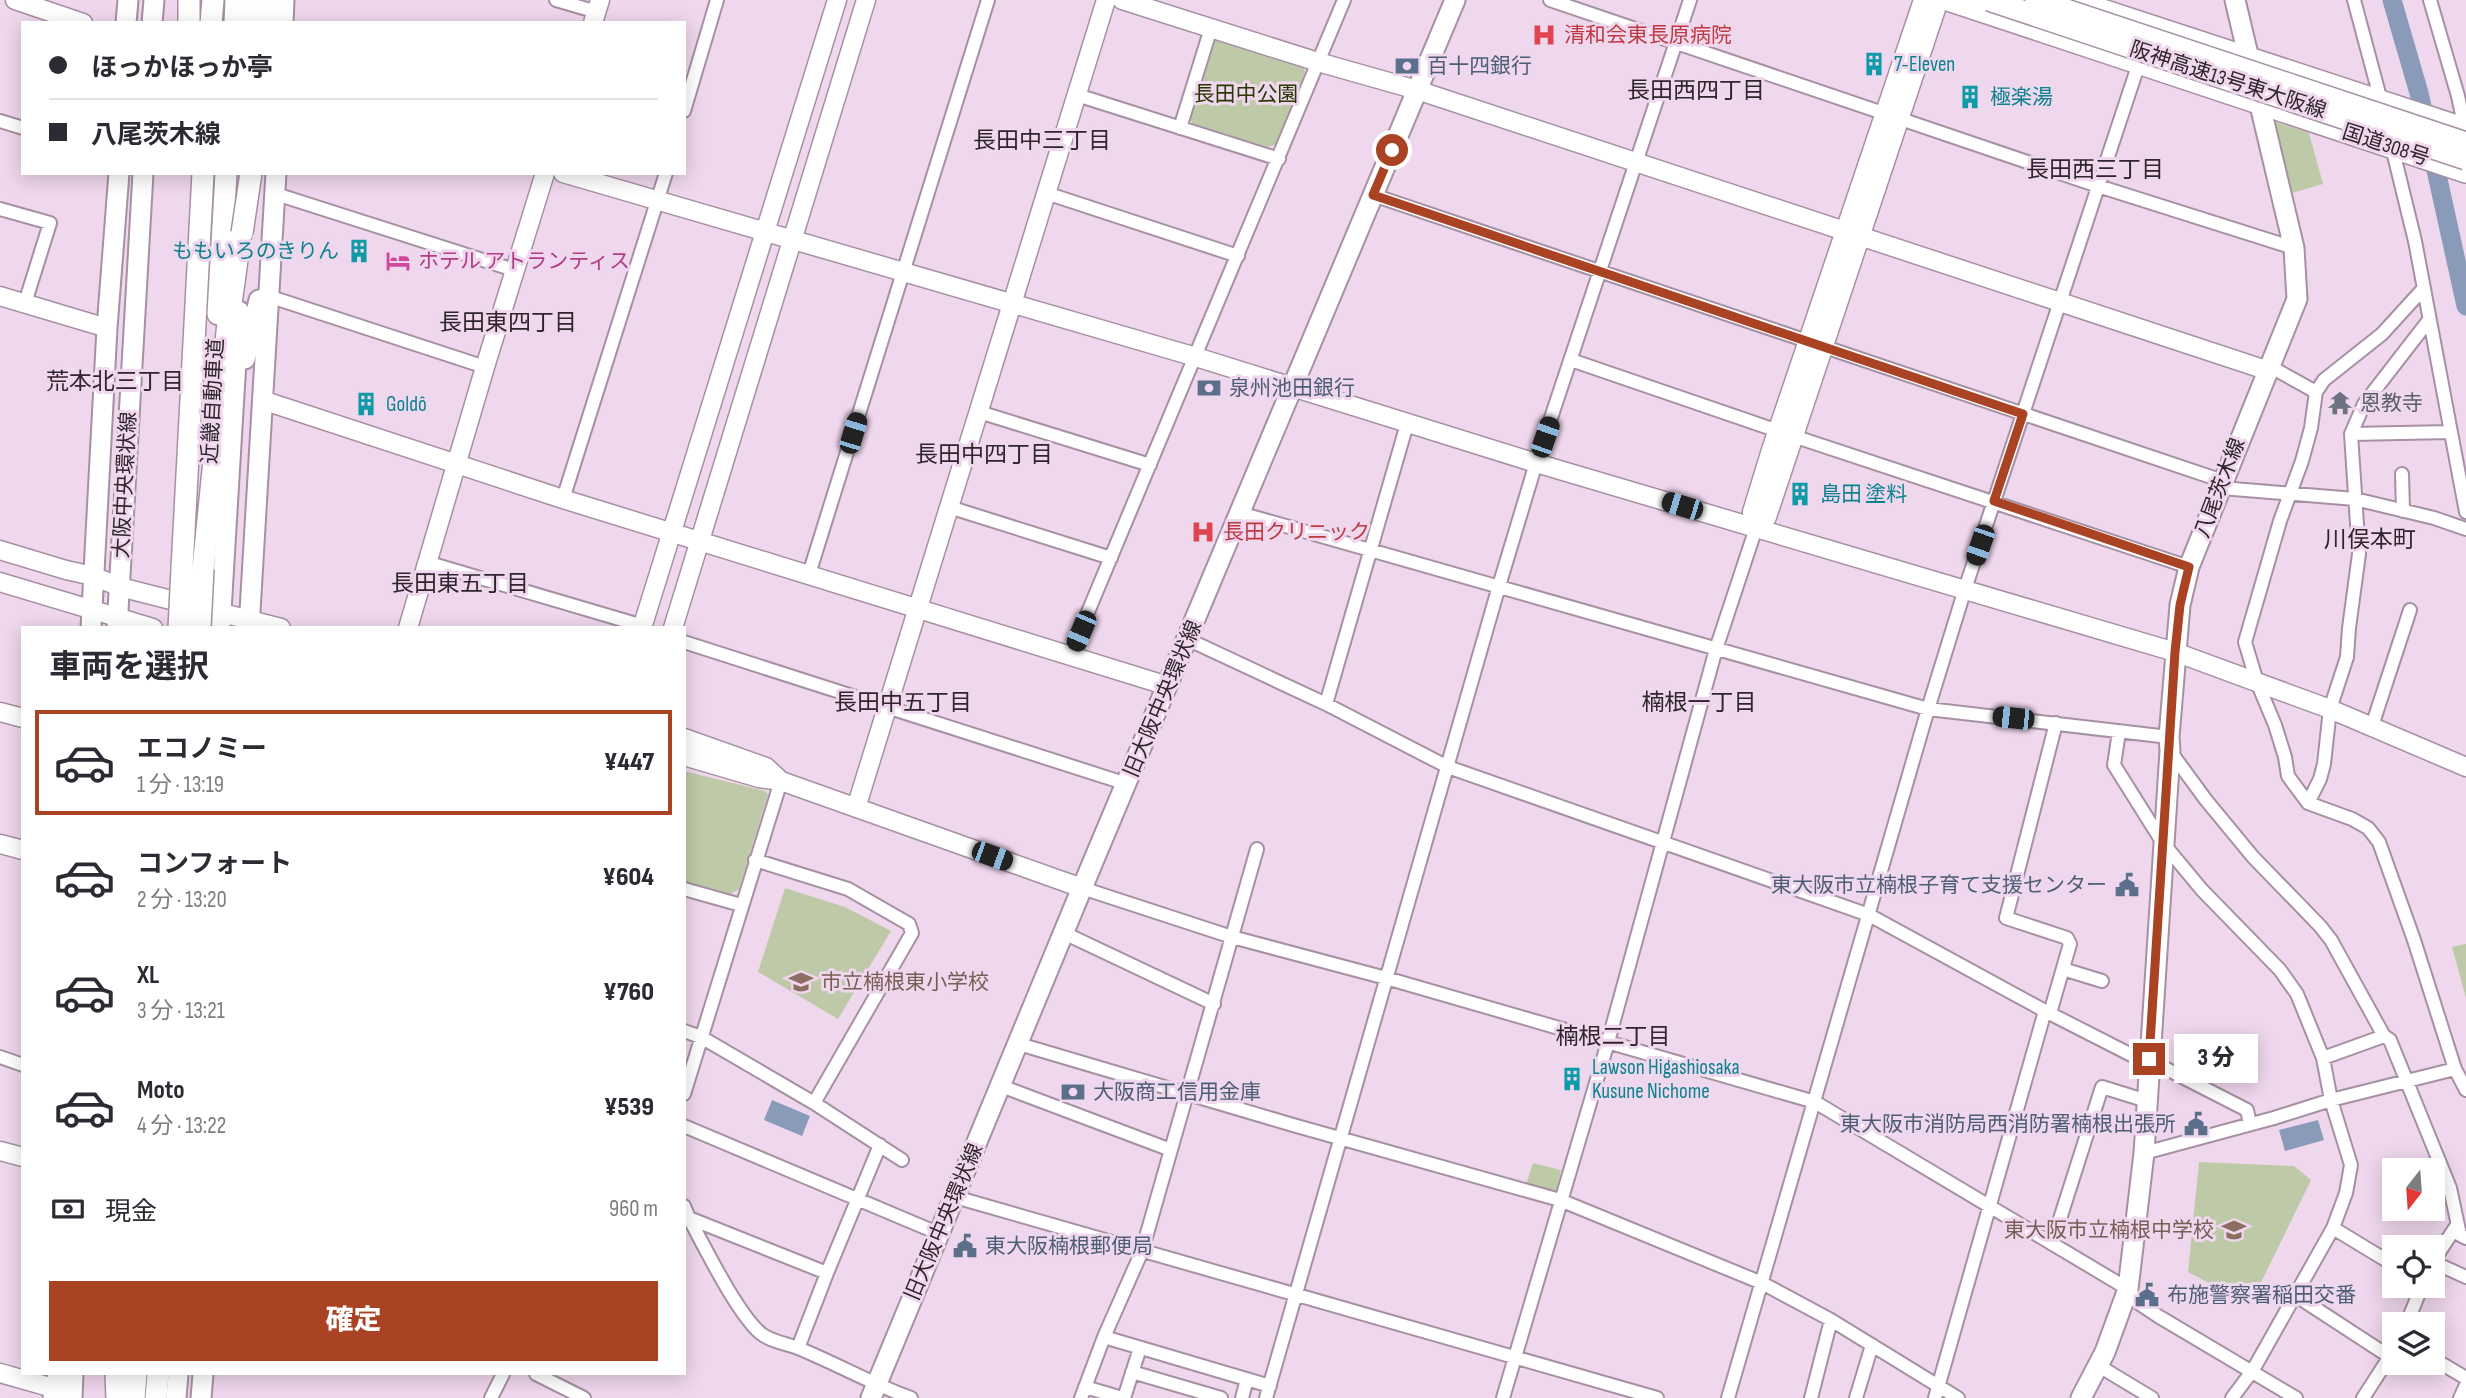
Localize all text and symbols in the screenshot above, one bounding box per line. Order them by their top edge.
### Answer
hospital icon: 清和会東長原病院 [1530,21,1558,49]
place label: 清和会東長原病院 [1564,23,1732,48]
street label: 阪神高速13号東大阪線 [2127,36,2329,124]
building icon: 7-Eleven [1860,50,1888,78]
bank icon: 百十四銀行 [1393,52,1421,80]
place label: 7-Eleven [1894,52,1955,77]
text: ほっかほっか亭 [91,53,273,84]
place label: 百十四銀行 [1427,54,1532,79]
district label: 長田西四丁目 [1627,77,1765,105]
park label: 長田中公園 [1194,82,1299,107]
building icon: 極楽湯 [1956,83,1984,111]
place label: 極楽湯 [1990,85,2053,110]
street label: 国道308号 [2339,119,2433,171]
text: 八尾茨木線 [91,120,221,151]
district label: 長田中三丁目 [973,127,1111,155]
route start [1376,134,1408,166]
district label: 長田西三丁目 [2026,156,2164,184]
building icon: ももいろのきりん [345,237,373,265]
place label: ももいろのきりん [172,239,339,264]
hotel icon: ホテル アトランティス [384,247,412,275]
place label: ホテル アトランティス [418,249,630,274]
district label: 長田東四丁目 [439,309,577,337]
street label: 近畿自動車道 [197,337,229,465]
district label: 荒本北三丁目 [46,368,184,396]
bank icon: 泉州池田銀行 [1195,374,1223,402]
place label: 泉州池田銀行 [1229,376,1355,401]
temple icon: 恩教寺 [2326,389,2354,417]
building icon: Goldô [352,390,380,418]
place label: 恩教寺 [2360,391,2423,416]
place label: Goldô [386,392,427,417]
car [837,410,870,456]
street label: 大阪中央環状線 [109,411,141,559]
car [1529,414,1562,460]
street label: 八尾茨木線 [2190,435,2250,541]
district label: 長田中四丁目 [915,441,1053,469]
building icon: 島田 塗料 [1786,480,1814,508]
place label: 島田 塗料 [1820,482,1907,507]
car [1659,490,1706,522]
hospital icon: 長田クリニック [1189,518,1217,546]
place label: 長田クリニック [1223,520,1370,545]
car [1964,522,1997,568]
district label: 川俣本町 [2324,526,2416,554]
district label: 長田東五丁目 [391,570,529,598]
car [1064,608,1099,654]
street label: 旧大阪中央環状線 [1119,617,1207,781]
text: 車両を選択 [49,648,209,687]
district label: 長田中五丁目 [834,689,972,717]
district label: 楠根一丁目 [1642,689,1757,717]
car [1992,705,2035,731]
icon: car [53,731,116,794]
text: エコノミー [137,734,267,765]
text: ¥447 [604,747,654,778]
text: 1 分 · 13:19 [137,771,224,799]
car [969,839,1016,873]
icon: car [53,846,116,909]
text: コンフォート [137,849,292,880]
text: ¥604 [603,862,654,893]
public building icon: 東大阪市立楠根子育て支援センター [2113,871,2141,899]
place label: 東大阪市立楠根子育て支援センター [1771,873,2107,898]
text: 2 分 · 13:20 [137,886,227,914]
text: XL [137,960,159,991]
icon: car [53,961,116,1024]
school or university icon: 市立楠根東小学校 [787,968,815,996]
place label: 市立楠根東小学校 [821,970,989,995]
text: ¥760 [603,977,654,1008]
text: 3 分 · 13:21 [137,997,225,1025]
district label: 楠根二丁目 [1556,1023,1671,1051]
callout: 3 分 [2174,1034,2258,1084]
route end [2133,1043,2165,1075]
text: 3 分 [2197,1044,2235,1072]
place label: Lawson Higashiosaka Kusune Nichome [1592,1055,1740,1104]
building icon: Lawson Higashiosaka Kusune Nichome [1558,1065,1586,1093]
text: Moto [137,1075,185,1106]
icon: car [53,1076,116,1139]
bank icon: 大阪商工信用金庫 [1059,1078,1087,1106]
place label: 大阪商工信用金庫 [1093,1080,1261,1105]
text: ¥539 [604,1092,654,1123]
public building icon: 東大阪市消防局西消防署楠根出張所 [2182,1110,2210,1138]
text: 4 分 · 13:22 [137,1112,226,1140]
place label: 東大阪市消防局西消防署楠根出張所 [1840,1112,2176,1137]
street label: 旧大阪中央環状線 [900,1140,988,1304]
north arrow [2382,1158,2445,1222]
map controls [2382,1158,2445,1375]
icon: cash [49,1190,87,1228]
text: 960 m [609,1195,658,1223]
text: 現金 [105,1197,157,1228]
school or university icon: 東大阪市立楠根中学校 [2220,1216,2248,1244]
place label: 東大阪市立楠根中学校 [2004,1218,2214,1243]
public building icon: 東大阪楠根郵便局 [951,1232,979,1260]
place label: 東大阪楠根郵便局 [985,1234,1153,1259]
button: locate [2382,1235,2445,1298]
button: 確定 [49,1281,658,1361]
public building icon: 布施警察署稲田交番 [2133,1281,2161,1309]
place label: 布施警察署稲田交番 [2167,1283,2356,1308]
button: layers [2382,1312,2445,1375]

